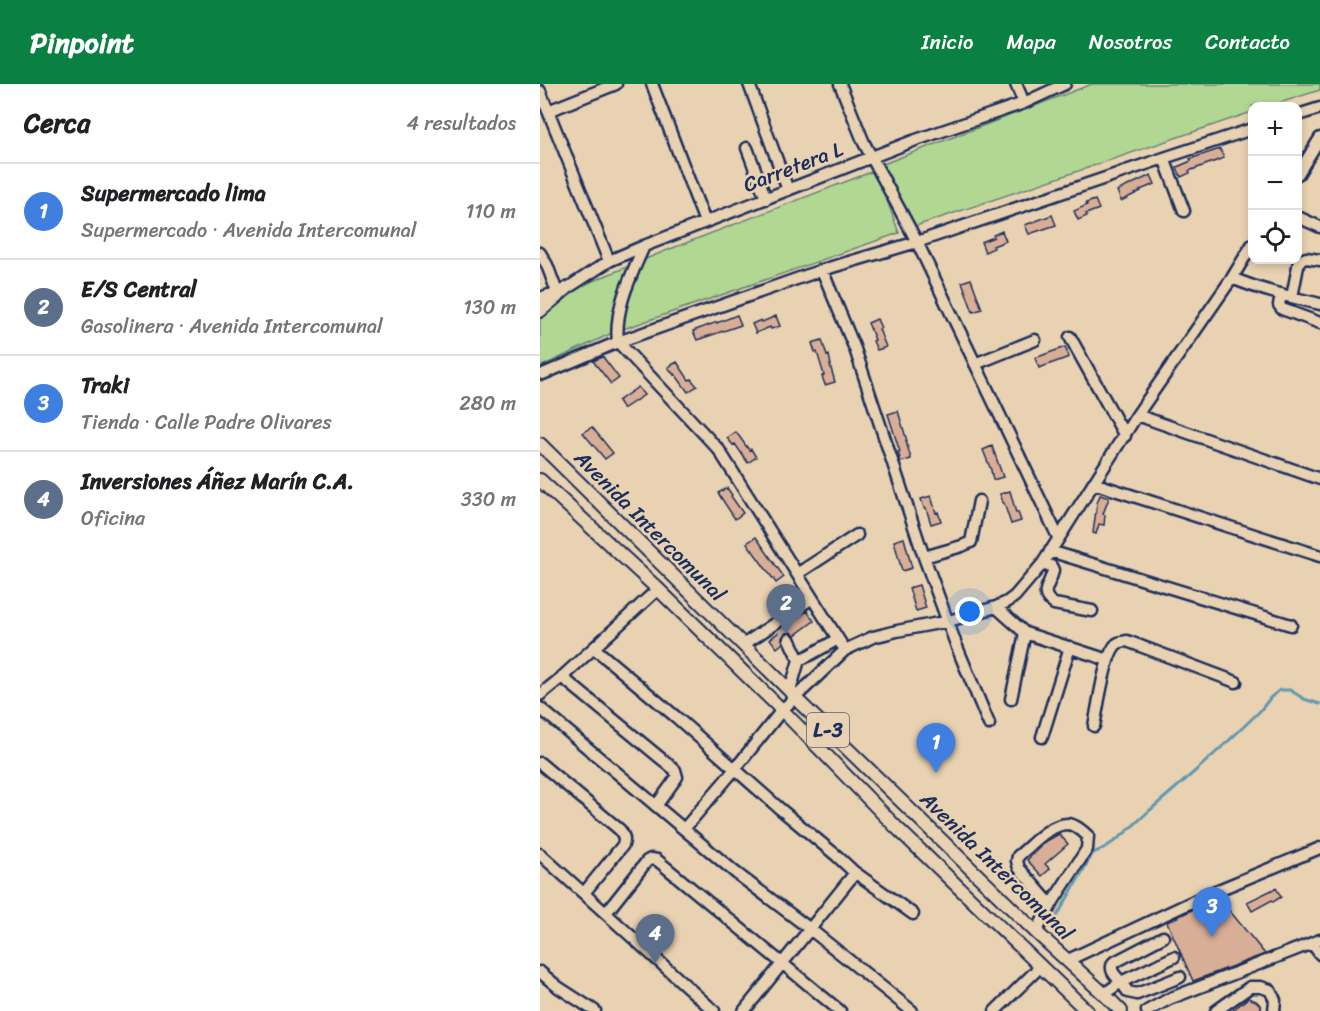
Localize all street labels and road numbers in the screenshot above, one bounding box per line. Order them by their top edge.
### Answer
street label: Carretera L [737,130,849,203]
street label: Avenida Intercomunal [564,440,736,612]
road number: L-3 [807,713,849,747]
street label: Avenida Intercomunal [910,781,1084,951]

